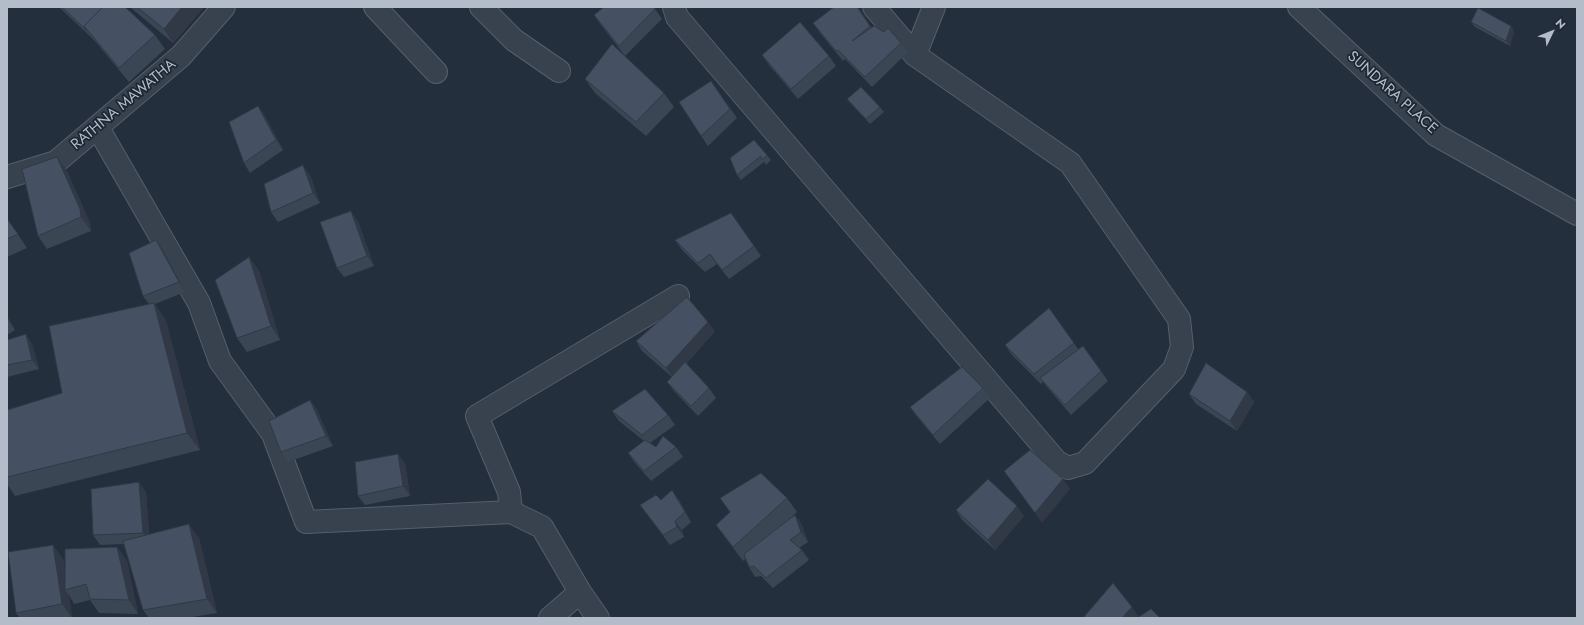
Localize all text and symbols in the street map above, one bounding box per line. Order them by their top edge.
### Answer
north arrow [1532,12,1572,52]
text: N [1552,15,1570,32]
street label: SUNDARA PLACE [1343,48,1441,138]
street label: RATHNA MAWATHA [68,56,180,154]

